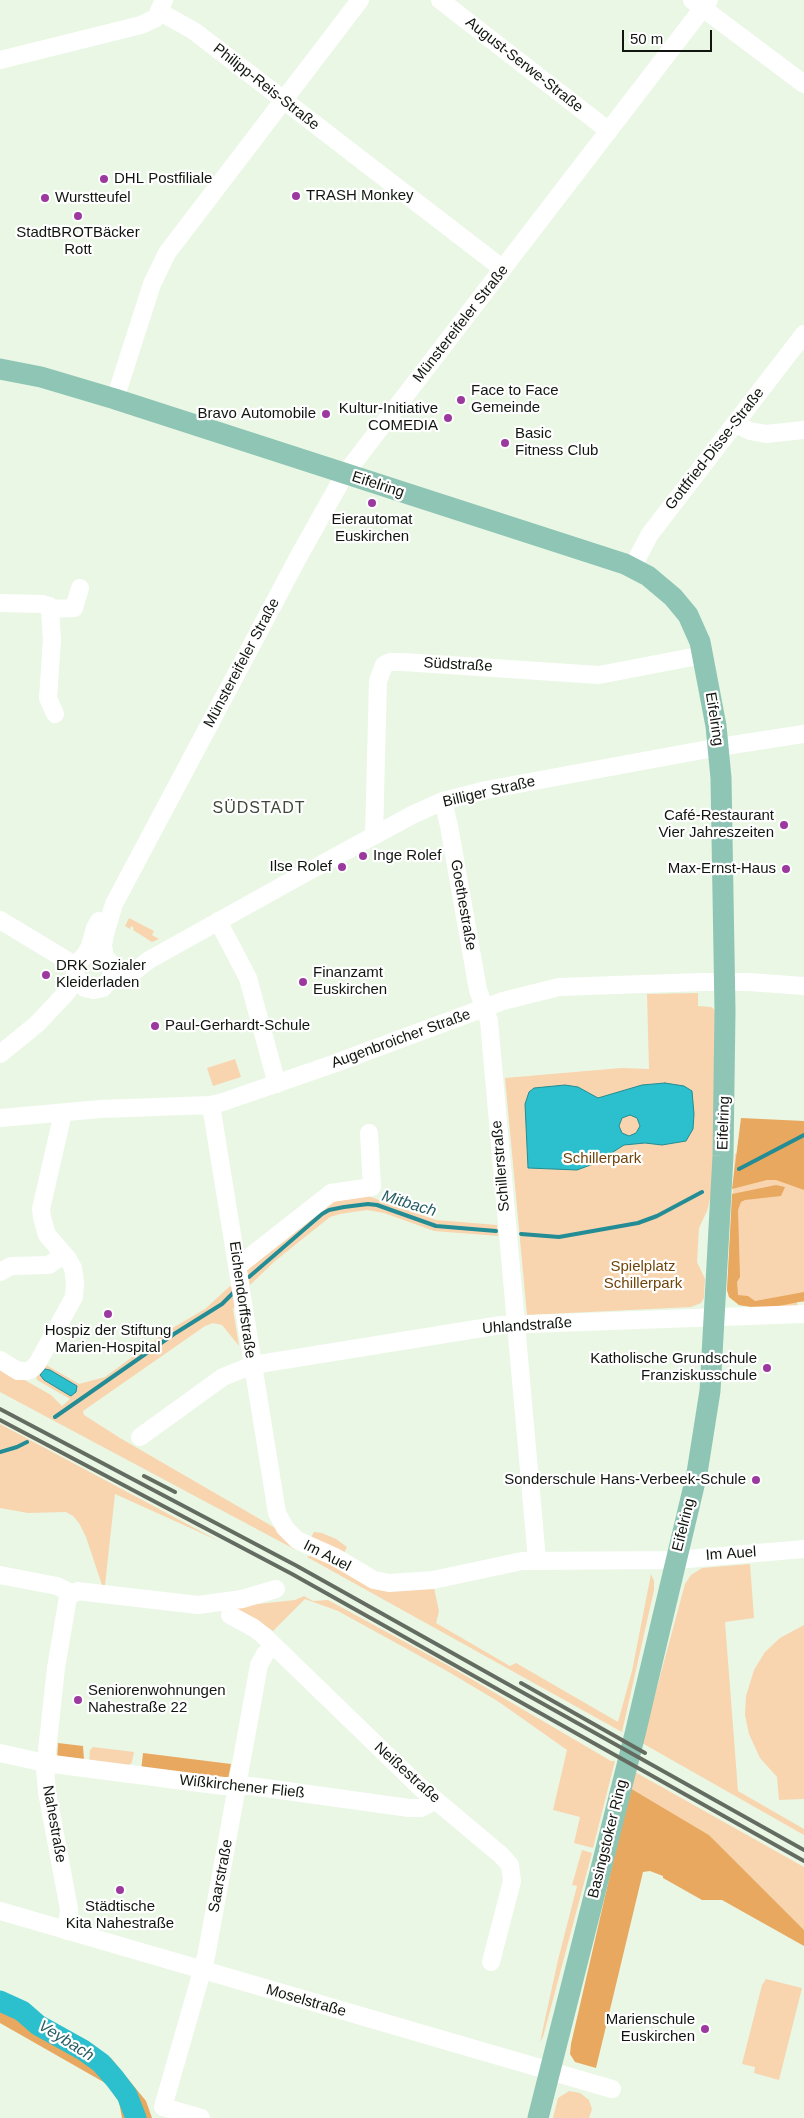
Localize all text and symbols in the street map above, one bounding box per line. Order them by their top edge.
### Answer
street label: August-Serwe-Straße [462,14,586,116]
scale bar [624,20,714,52]
text: 50 m [630,30,663,47]
street label: Philipp-Reis-Straße [209,40,323,134]
place label: DHL Postfiliale [114,170,212,188]
marker: DHL Postfiliale [98,173,110,185]
place label: TRASH Monkey [306,187,414,205]
place label: Wurstteufel [55,189,131,207]
marker: TRASH Monkey [290,190,302,202]
marker: Wurstteufel [39,192,51,204]
marker: StadtBROTBäcker Rott [72,210,84,222]
place label: StadtBROTBäcker Rott [16,224,140,259]
street label: Münstereifeler Straße [410,262,512,386]
place label: Face to Face Gemeinde [471,382,559,417]
street label: Gottfried-Disse-Straße [662,384,768,514]
marker: Face to Face Gemeinde [455,394,467,406]
place label: Kultur-Initiative COMEDIA [339,400,438,435]
place label: Bravo Automobile [198,405,316,423]
marker: Bravo Automobile [320,408,332,420]
marker: Kultur-Initiative COMEDIA [442,412,454,424]
place label: Basic Fitness Club [515,425,598,460]
marker: Basic Fitness Club [499,437,511,449]
street label: Eifelring [349,468,407,502]
marker: Eierautomat Euskirchen [366,497,378,509]
place label: Eierautomat Euskirchen [332,511,412,546]
street label: Münstereifeler Straße [200,595,284,731]
street label: Südstraße [423,654,493,676]
street label: Eifelring [701,691,727,747]
street label: Billiger Straße [441,773,537,811]
district label: SÜDSTADT [211,799,307,819]
place label: Café-Restaurant Vier Jahreszeiten [658,807,774,842]
marker: Café-Restaurant Vier Jahreszeiten [778,819,790,831]
place label: Inge Rolef [373,847,441,865]
marker: Inge Rolef [357,850,369,862]
place label: Ilse Rolef [269,858,332,876]
street label: Goethestraße [446,858,480,952]
place label: Max-Ernst-Haus [668,860,776,878]
marker: Ilse Rolef [336,861,348,873]
marker: Max-Ernst-Haus [780,863,792,875]
place label: DRK Sozialer Kleiderladen [56,957,146,992]
place label: Finanzamt Euskirchen [313,964,387,999]
marker: DRK Sozialer Kleiderladen [40,969,52,981]
marker: Finanzamt Euskirchen [297,976,309,988]
street label: Augenbroicher Straße [329,1005,473,1073]
place label: Paul-Gerhardt-Schule [165,1017,310,1035]
marker: Paul-Gerhardt-Schule [149,1020,161,1032]
street label: Eifelring [714,1096,734,1150]
street label: Schillerstraße [488,1120,514,1212]
park label: Schillerpark [563,1150,641,1168]
water label: Mitbach [379,1187,439,1221]
street label: Eichendorffstraße [225,1240,259,1360]
park label: Spielplatz Schillerpark [604,1258,682,1293]
marker: Hospiz der Stiftung Marien-Hospital [102,1308,114,1320]
street label: Uhlandstraße [481,1314,573,1338]
place label: Hospiz der Stiftung Marien-Hospital [45,1322,171,1357]
place label: Katholische Grundschule Franziskusschule [590,1350,757,1385]
marker: Katholische Grundschule Franziskusschule [761,1362,773,1374]
place label: Sonderschule Hans-Verbeek-Schule [504,1471,746,1489]
marker: Sonderschule Hans-Verbeek-Schule [750,1474,762,1486]
street label: Eifelring [669,1497,699,1553]
street label: Im Auel [300,1536,354,1576]
street label: Im Auel [705,1543,757,1565]
place label: Seniorenwohnungen Nahestraße 22 [88,1682,226,1717]
marker: Seniorenwohnungen Nahestraße 22 [72,1694,84,1706]
street label: Neißestraße [370,1739,444,1807]
street label: Wißkirchener Fließ [178,1771,306,1803]
street label: Basingstoker Ring [585,1778,631,1900]
street label: Nahestraße [38,1784,70,1864]
street label: Saarstraße [205,1838,237,1914]
marker: Städtische Kita Nahestraße [114,1884,126,1896]
place label: Städtische Kita Nahestraße [66,1898,174,1933]
street label: Moselstraße [264,1981,348,2021]
place label: Marienschule Euskirchen [606,2011,695,2046]
water label: Veybach [35,2017,97,2065]
marker: Marienschule Euskirchen [699,2023,711,2035]

